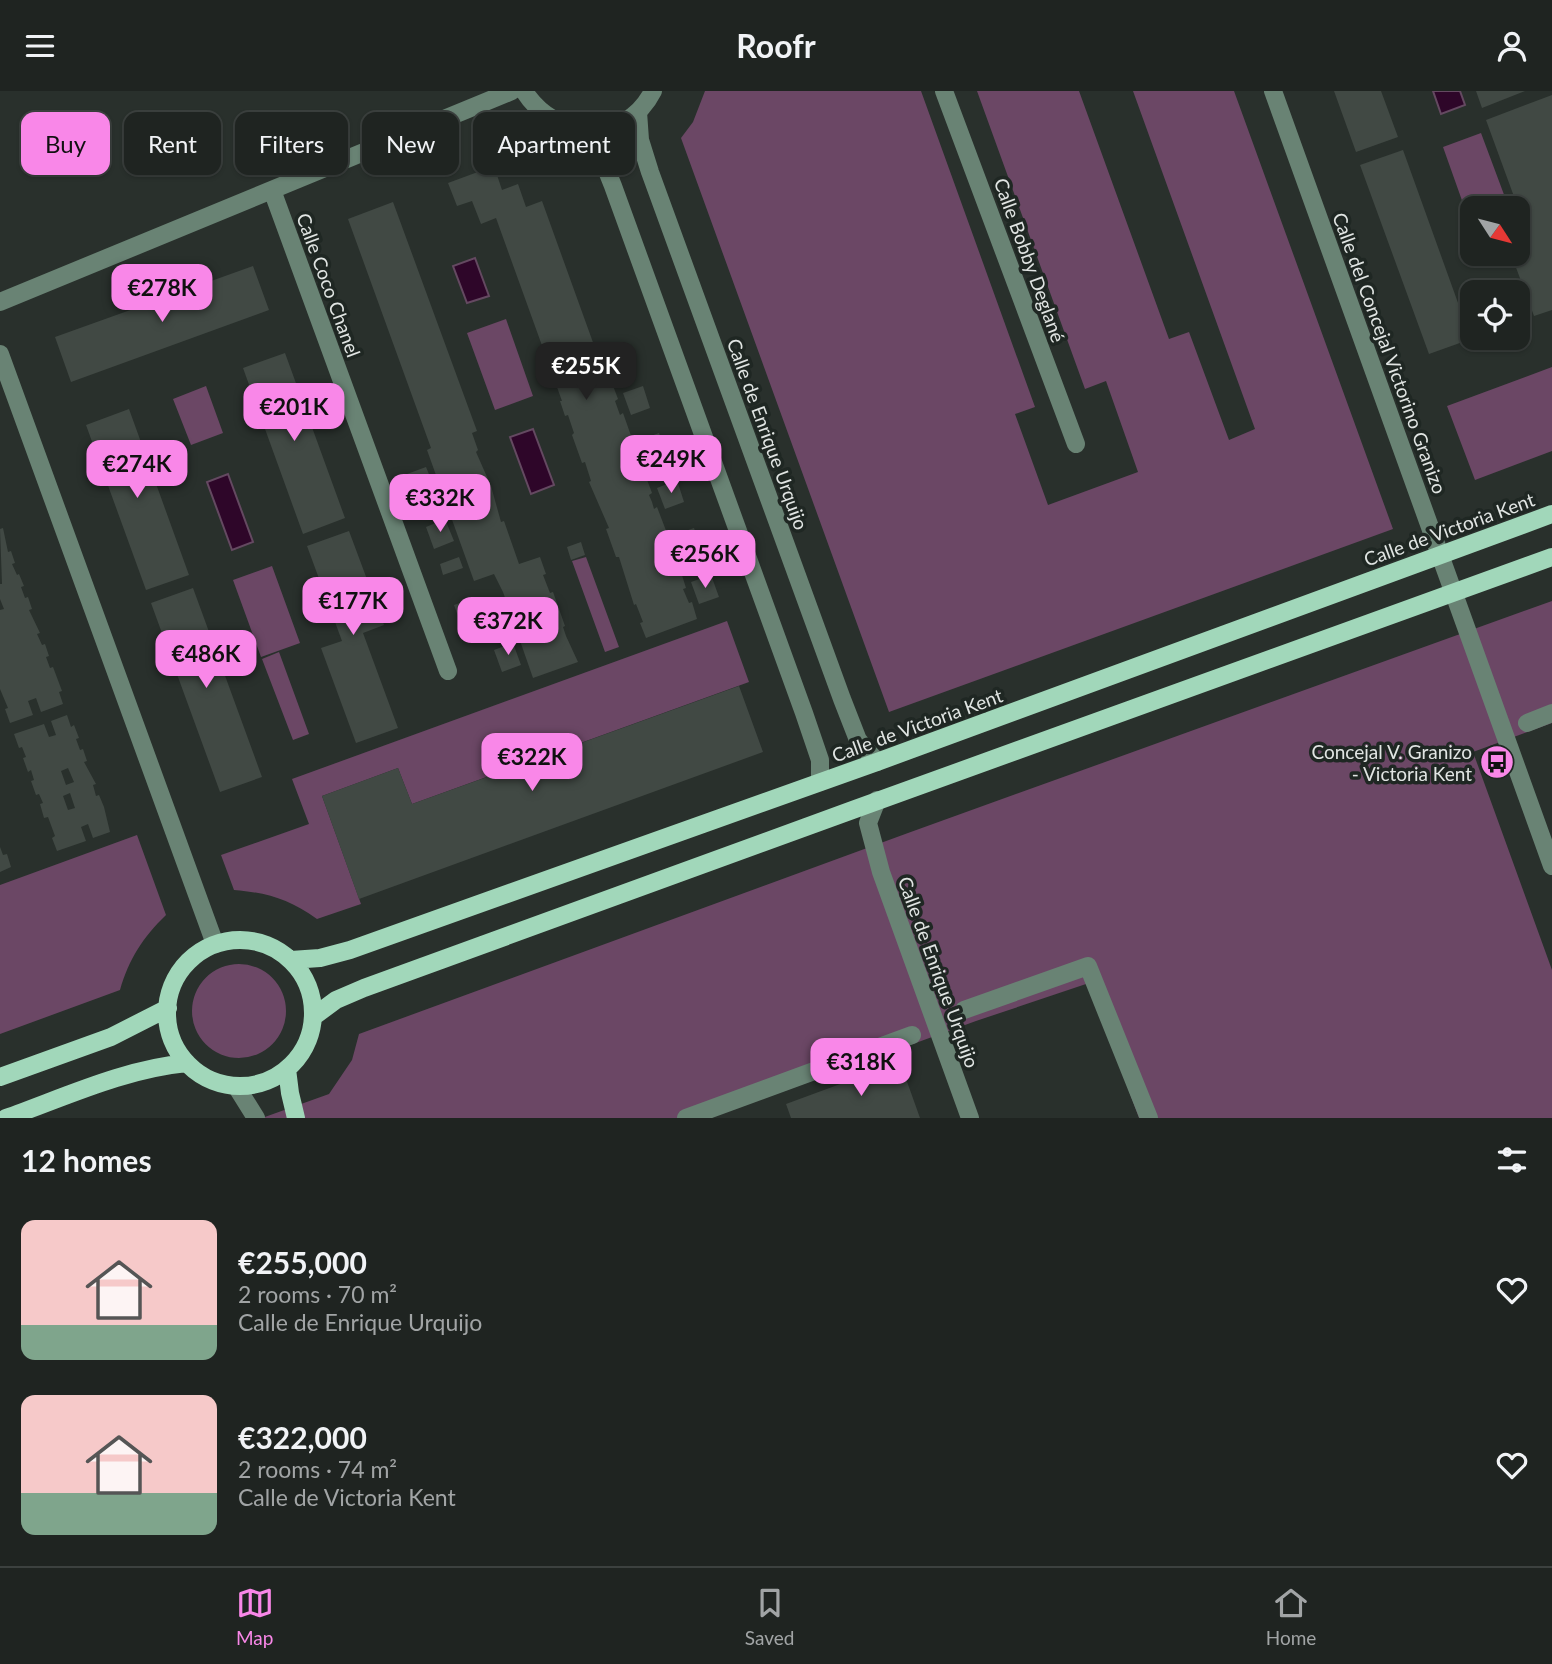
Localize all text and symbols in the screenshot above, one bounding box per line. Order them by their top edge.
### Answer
text: Roofr [736,26,816,65]
icon: menu [21,27,59,65]
icon: person [1493,27,1531,65]
chip: Buy [21,112,110,175]
chip: Rent [124,112,221,175]
chip: Filters [235,112,348,175]
chip: New [362,112,459,175]
chip: Apartment [473,112,635,175]
street label: Calle Bobby Deglané [990,175,1070,345]
north arrow [1460,196,1530,266]
map controls [1460,196,1530,350]
street label: Calle del Concejal Victorino Granizo [1328,209,1452,497]
street label: Calle Coco Chanel [292,210,366,360]
pin: €278K [113,265,211,324]
text: €278K [127,273,197,301]
button: locate [1460,280,1530,350]
street label: Calle de Enrique Urquijo [723,335,813,533]
pin: €255K [537,343,635,402]
text: €255K [551,351,621,379]
pin: €201K [245,383,343,443]
text: €201K [259,392,329,420]
pin: €249K [622,435,720,495]
pin: €274K [88,441,186,500]
text: €249K [636,444,706,472]
text: €274K [102,449,172,477]
pin: €332K [391,475,489,534]
text: €332K [405,483,475,511]
street label: Calle de Victoria Kent [1361,487,1538,571]
pin: €256K [656,531,754,590]
text: €256K [670,539,740,567]
pin: €177K [304,577,402,637]
text: €177K [318,586,388,614]
pin: €372K [459,597,557,657]
text: €372K [473,606,543,634]
pin: €486K [157,631,255,690]
text: €486K [171,639,241,667]
street label: Calle de Victoria Kent [829,683,1006,767]
pin: €322K [483,733,581,793]
place label: Concejal V. Granizo - Victoria Kent [1311,740,1472,785]
text: €322K [497,742,567,770]
bus stop icon: Concejal V. Granizo - Victoria Kent [1478,743,1516,781]
street label: Calle de Enrique Urquijo [894,873,984,1071]
pin: €318K [812,1039,910,1098]
text: €318K [826,1047,896,1075]
icon: filters [1493,1141,1531,1179]
text: 12 homes [21,1142,152,1178]
text: €255,000 [238,1244,367,1280]
icon: home [77,1248,161,1332]
icon: heart [1493,1271,1531,1309]
text: 2 rooms · 70 m² [238,1280,397,1308]
text: Calle de Enrique Urquijo [238,1308,482,1336]
text: €322,000 [238,1419,367,1455]
icon: home [77,1423,161,1507]
icon: heart [1493,1446,1531,1484]
text: 2 rooms · 74 m² [238,1455,397,1483]
text: Calle de Victoria Kent [238,1483,456,1511]
tab: Map [236,1584,274,1649]
tab: Saved [745,1584,794,1649]
tab: Home [1266,1584,1316,1649]

